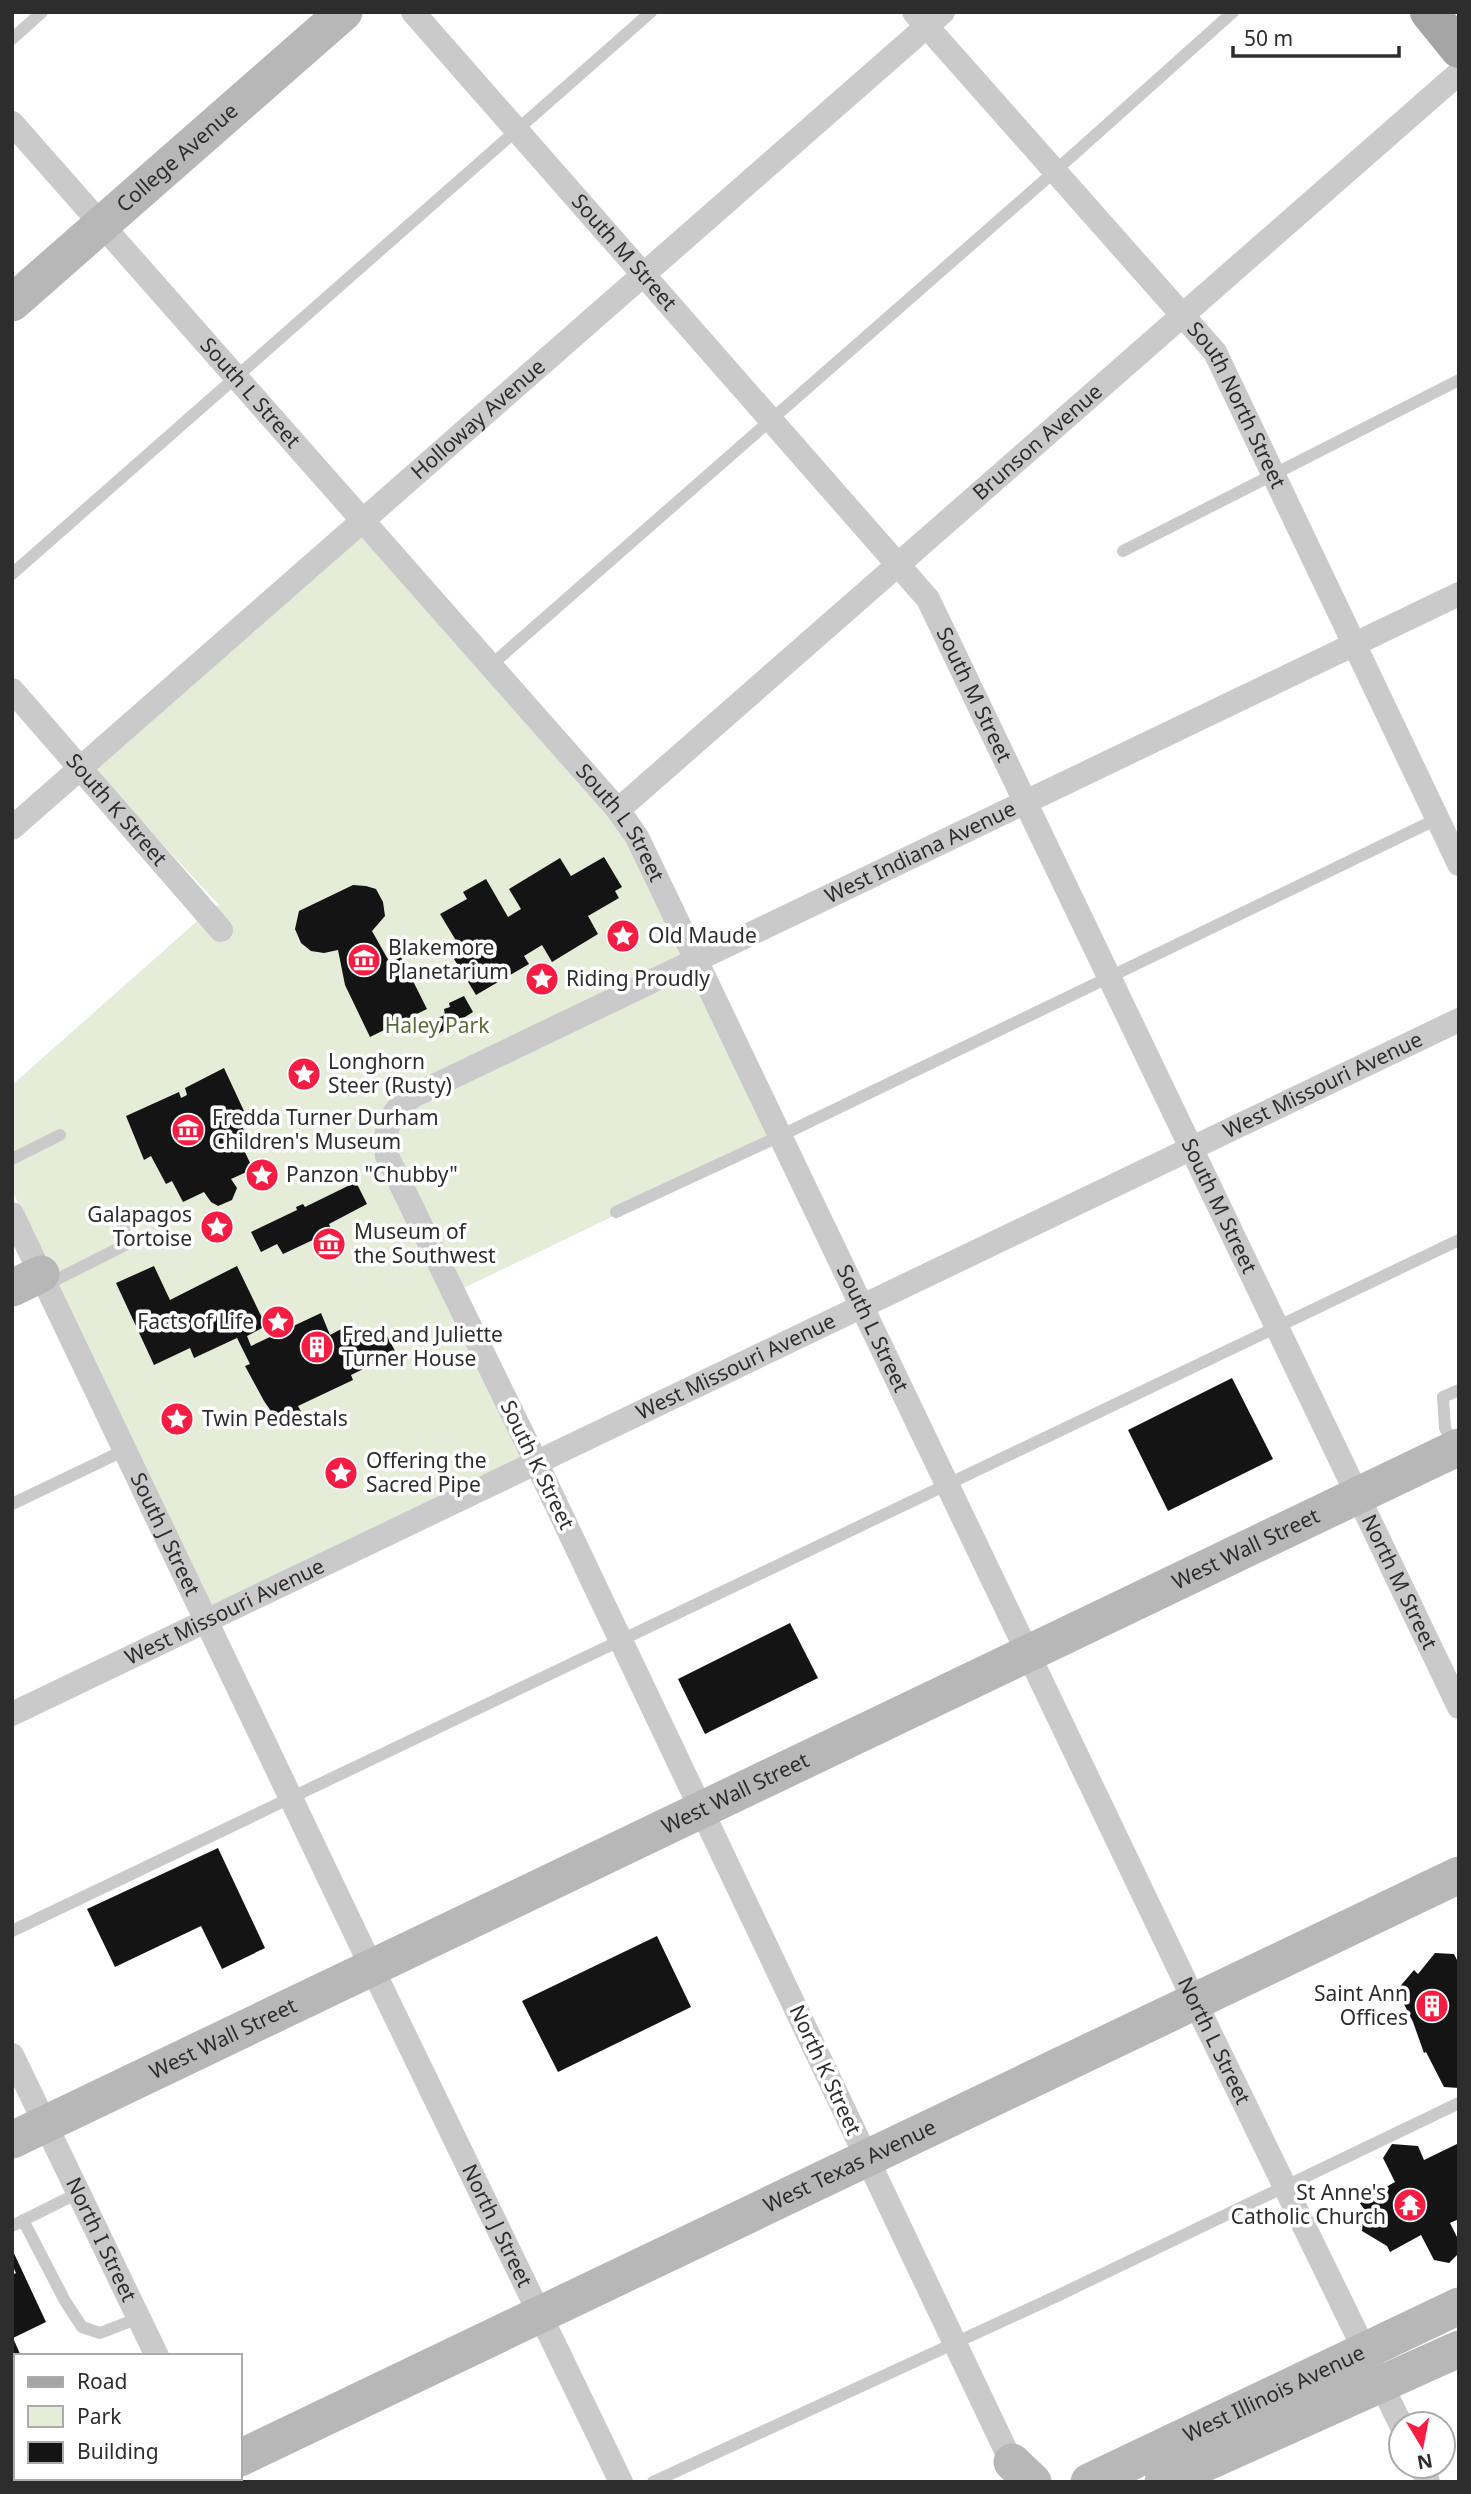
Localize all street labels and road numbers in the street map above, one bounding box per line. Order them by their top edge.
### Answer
street label: College Avenue [110,96,243,218]
street label: South M Street [566,188,684,316]
street label: South North Street [1182,315,1293,493]
street label: South L Street [195,331,307,454]
street label: Holloway Avenue [405,352,551,485]
street label: Brunson Avenue [966,377,1108,506]
street label: South M Street [930,622,1019,767]
street label: South K Street [60,747,174,872]
street label: South L Street [570,757,671,886]
street label: West Indiana Avenue [820,794,1020,909]
street label: West Missouri Avenue [1218,1025,1427,1144]
street label: South M Street [1176,1133,1264,1278]
street label: South L Street [831,1260,916,1397]
street label: West Missouri Avenue [631,1306,840,1426]
street label: South K Street [495,1395,581,1534]
street label: South J Street [125,1468,207,1600]
street label: West Wall Street [1167,1501,1324,1595]
street label: North M Street [1356,1509,1445,1654]
street label: West Missouri Avenue [120,1551,329,1671]
street label: West Wall Street [657,1745,813,1840]
street label: North L Street [1172,1972,1258,2109]
street label: West Wall Street [144,1991,301,2085]
street label: North K Street [784,2000,868,2140]
street label: West Texas Avenue [759,2112,940,2219]
street label: North J Street [456,2159,540,2292]
street label: North I Street [60,2172,144,2306]
street label: West Illinois Avenue [1178,2338,1369,2448]

